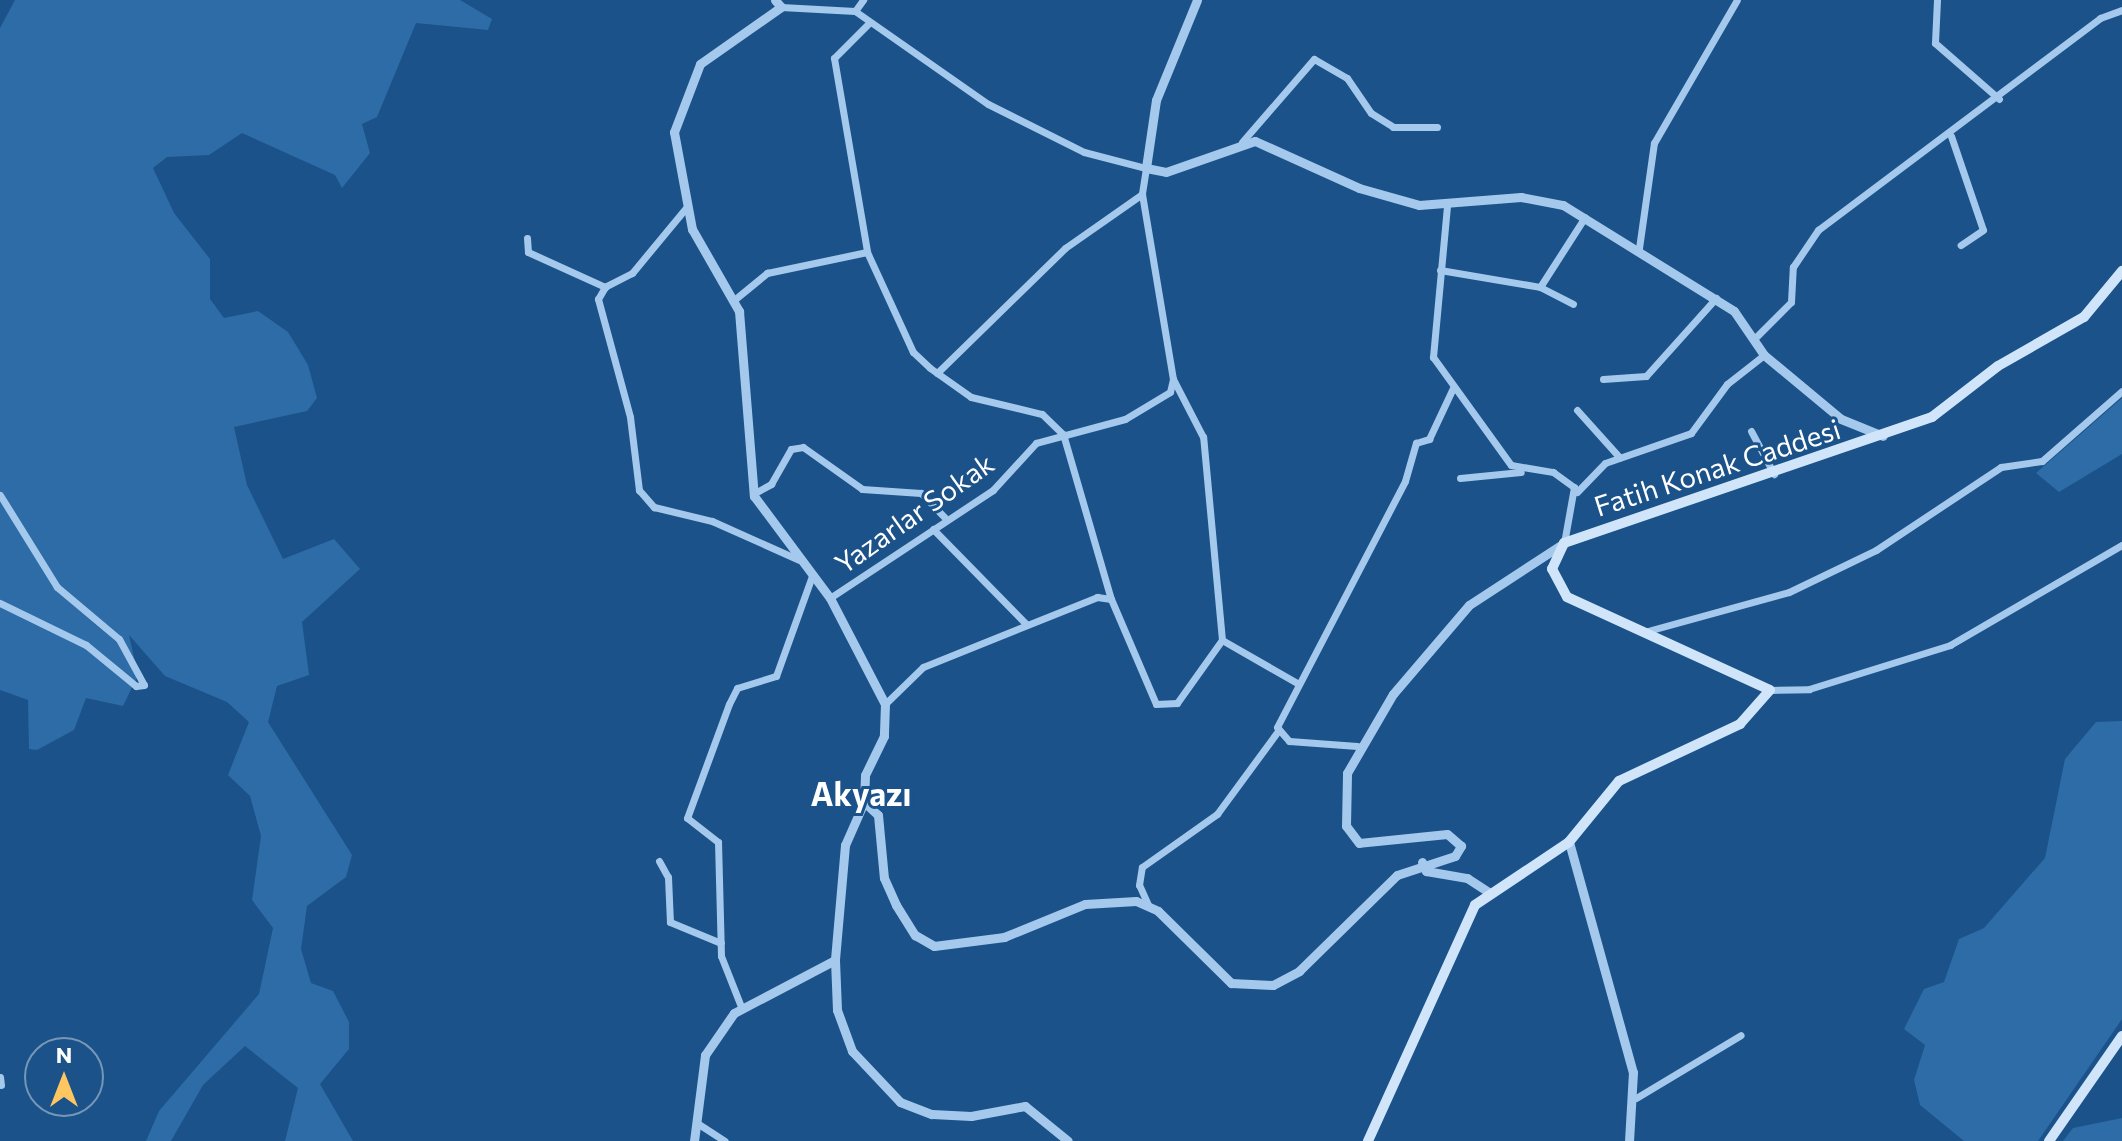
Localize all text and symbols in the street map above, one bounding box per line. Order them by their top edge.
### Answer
street label: Fatih Konak Caddesi [1590,411,1844,523]
street label: Yazarlar Sokak [828,446,1000,580]
district label: Akyazı [811,774,911,812]
north arrow [24,1037,104,1117]
text: N [56,1041,72,1068]

